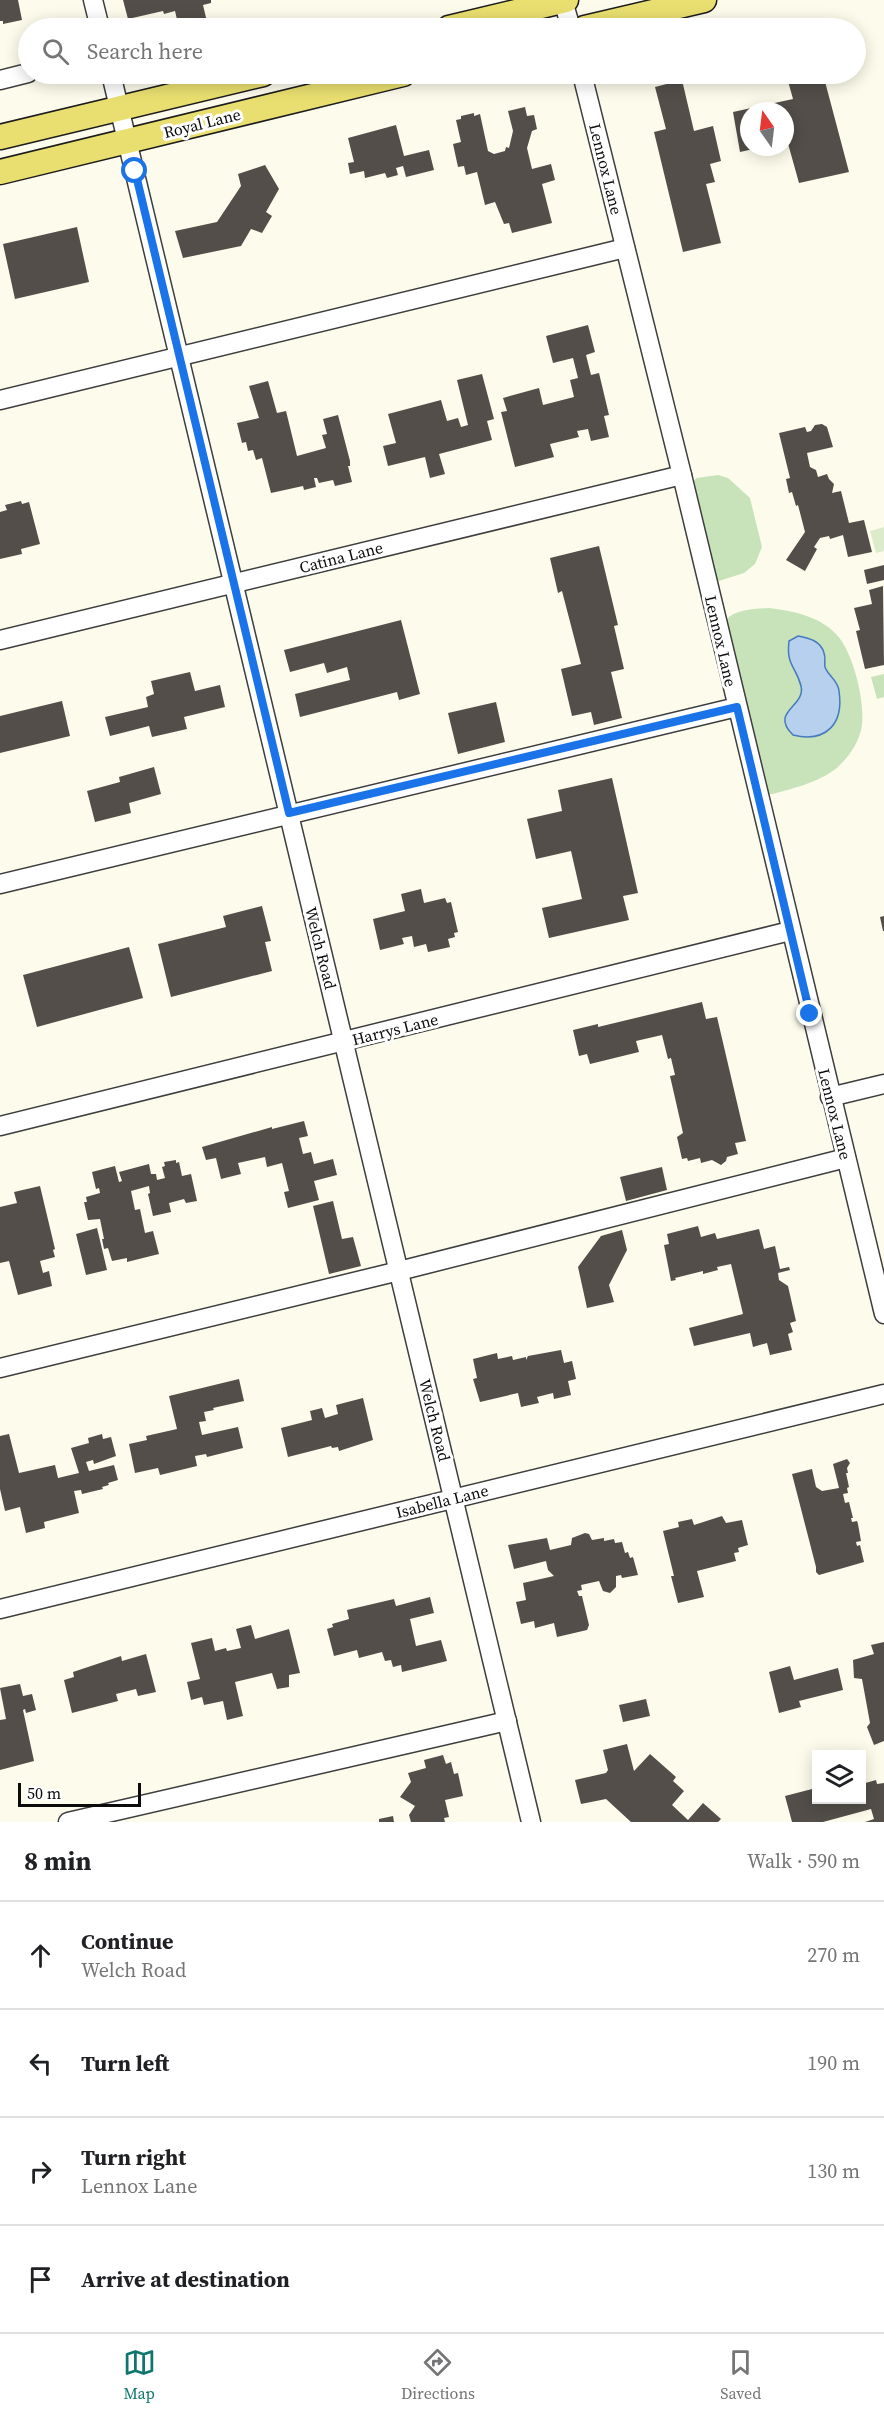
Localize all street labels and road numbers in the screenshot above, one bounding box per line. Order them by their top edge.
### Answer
street label: Royal Lane [161,103,243,143]
street label: Lennox Lane [584,121,628,217]
street label: Catina Lane [297,536,385,578]
street label: Lennox Lane [700,593,742,689]
street label: Welch Road [300,904,342,992]
street label: Harrys Lane [350,1008,440,1050]
street label: Lennox Lane [813,1066,857,1162]
street label: Welch Road [414,1376,456,1464]
street label: Isabella Lane [393,1479,491,1523]

